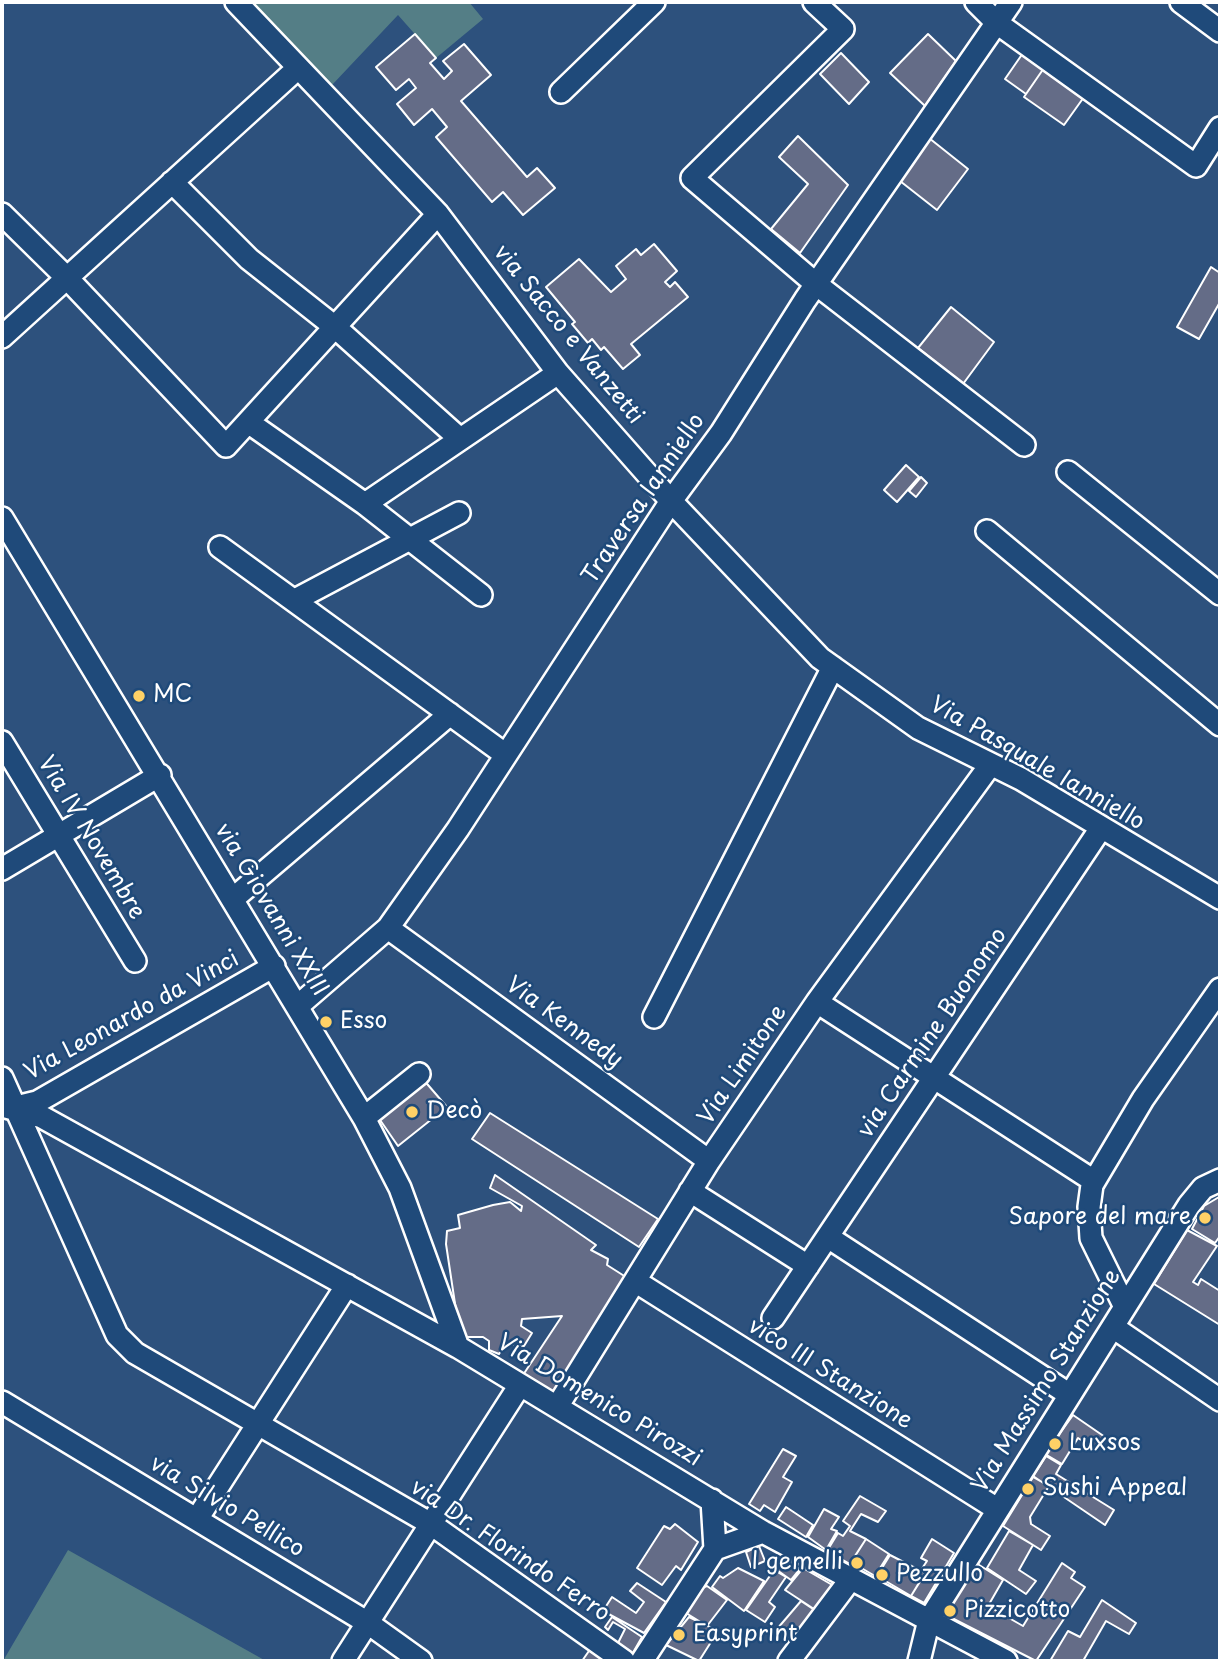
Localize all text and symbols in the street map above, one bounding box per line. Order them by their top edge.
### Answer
street label: via Sacco e Vanzetti [487,240,649,430]
street label: Traversa Ianniello [577,409,711,589]
place label: MC [153,682,192,710]
marker: MC [131,688,147,704]
street label: Via Pasquale Ianniello [925,691,1149,837]
street label: Via IV Novembre [31,751,151,925]
street label: via Giovanni XXIII [209,819,333,1001]
street label: via Carmine Buonomo [852,923,1014,1143]
street label: Via Leonardo da Vinci [20,946,244,1086]
street label: Via Kennedy [500,971,628,1075]
street label: Via Limitone [693,1000,793,1130]
place label: Esso [340,1008,387,1036]
marker: Esso [318,1014,334,1030]
place label: Decò [426,1098,482,1126]
marker: Decò [404,1104,420,1120]
place label: Sapore del mare [1009,1204,1191,1232]
marker: Sapore del mare [1197,1210,1213,1226]
street label: Via Massimo Stanzione [967,1264,1127,1498]
street label: vico III Stanzione [743,1312,917,1436]
street label: Via Domenico Pirozzi [492,1329,706,1473]
place label: Luxsos [1069,1430,1141,1458]
marker: Luxsos [1047,1436,1063,1452]
street label: via Silvio Pellico [145,1450,309,1564]
street label: via Dr. Florindo Ferro [405,1474,615,1628]
place label: Sushi Appeal [1042,1475,1187,1503]
marker: Sushi Appeal [1020,1481,1036,1497]
place label: I gemelli [752,1549,843,1577]
marker: I gemelli [849,1555,865,1571]
place label: Pezzullo [896,1561,983,1589]
marker: Pezzullo [874,1567,890,1583]
place label: Pizzicotto [964,1597,1070,1625]
marker: Pizzicotto [942,1603,958,1619]
place label: Easyprint [693,1621,797,1649]
marker: Easyprint [671,1627,687,1643]

